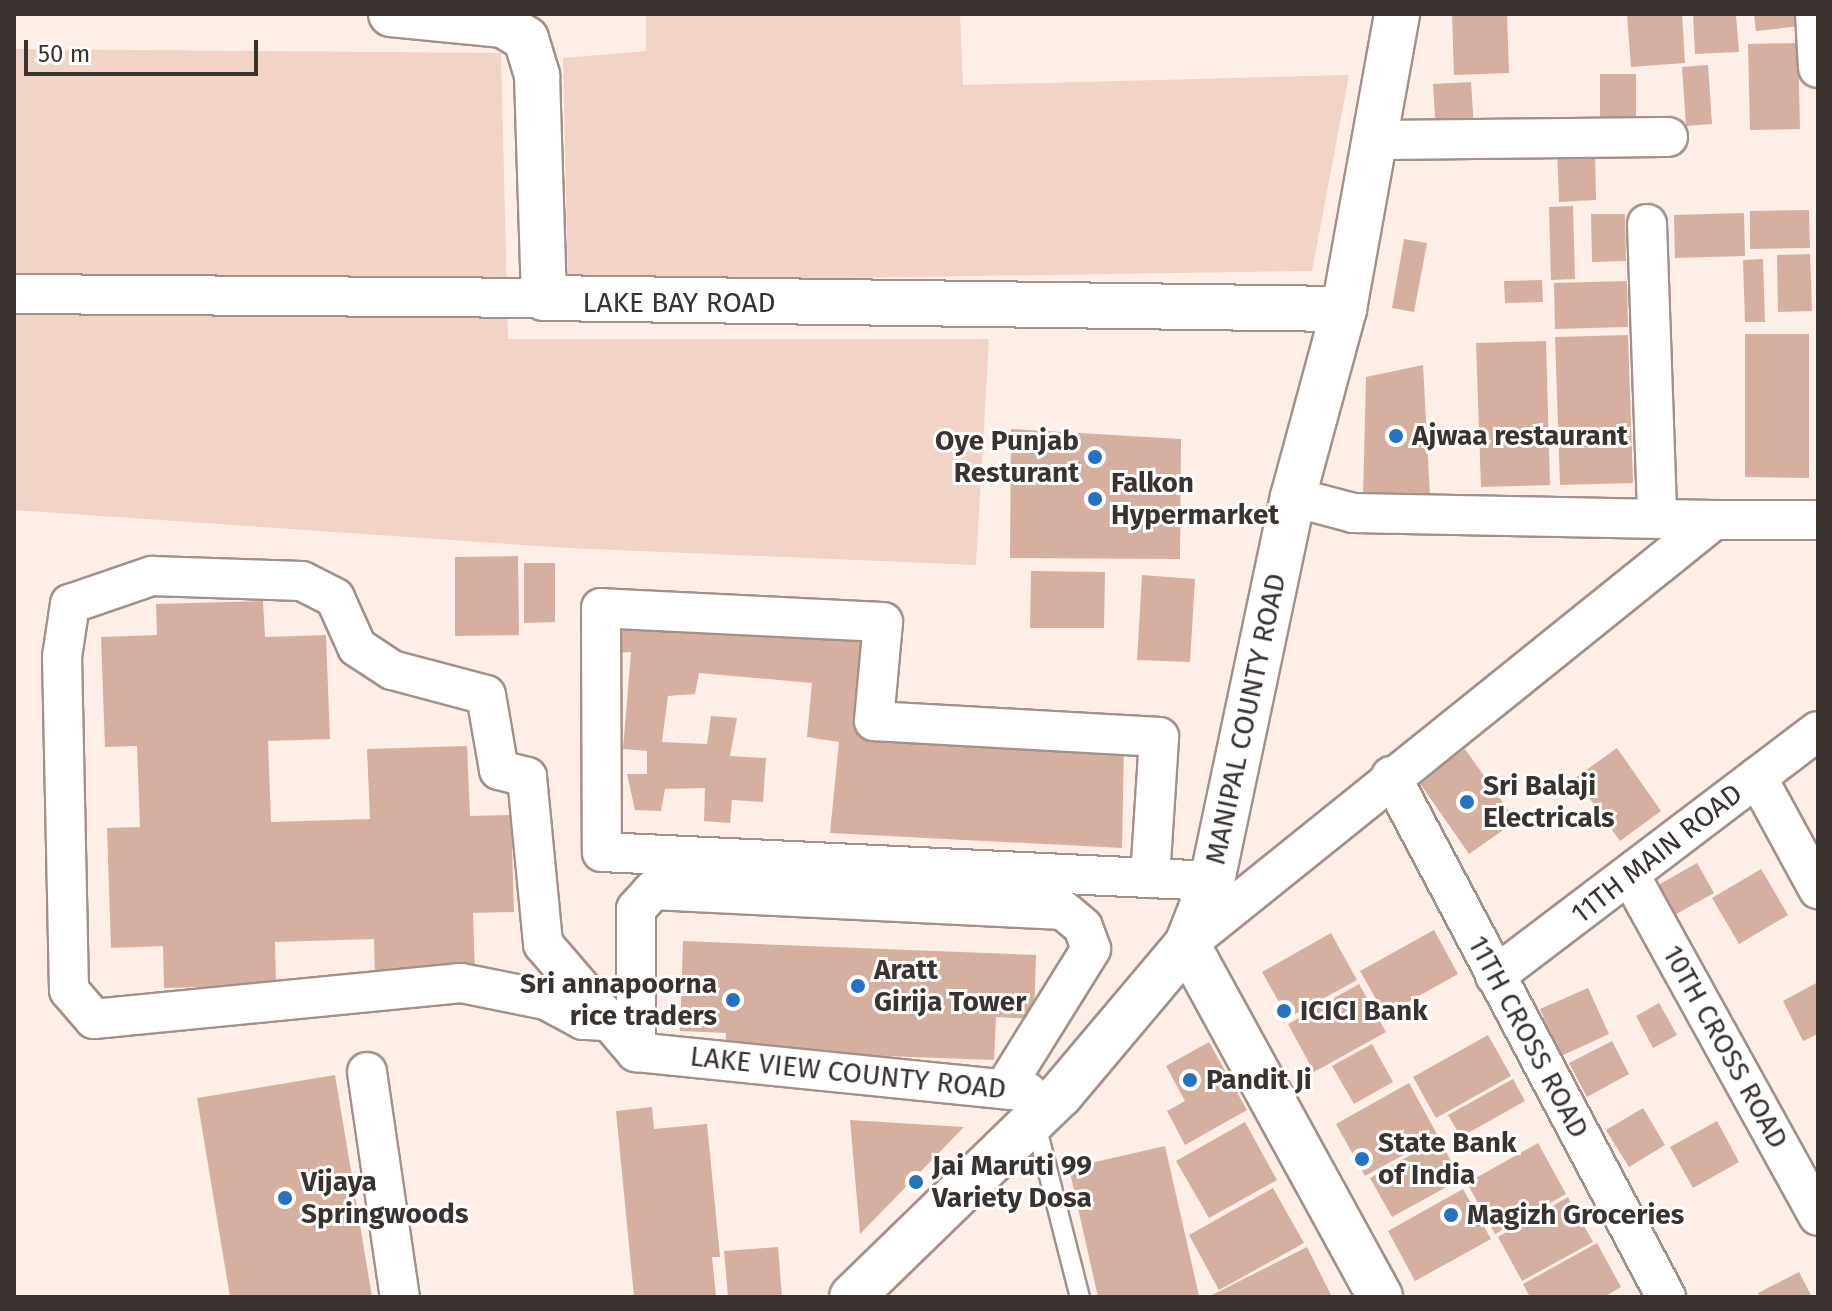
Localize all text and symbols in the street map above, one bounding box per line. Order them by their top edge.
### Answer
scale bar [28,24,262,74]
text: 50 m [38,40,90,68]
street label: LAKE BAY ROAD [582,286,776,320]
place label: Ajwaa restaurant [1412,419,1628,453]
place label: Oye Punjab Resturant [935,424,1079,490]
marker: Ajwaa restaurant [1387,427,1405,445]
marker: Oye Punjab Resturant [1086,448,1104,466]
place label: Falkon Hypermarket [1111,466,1279,532]
marker: Falkon Hypermarket [1086,490,1104,508]
street label: MANIPAL COUNTY ROAD [1199,570,1293,868]
place label: Sri Balaji Electricals [1483,769,1614,835]
street label: 11TH MAIN ROAD [1565,777,1749,931]
marker: Sri Balaji Electricals [1458,793,1476,811]
street label: 11TH CROSS ROAD [1461,930,1595,1144]
street label: 10TH CROSS ROAD [1655,940,1795,1154]
place label: Aratt Girija Tower [874,953,1027,1019]
place label: Sri annapoorna rice traders [520,967,717,1033]
marker: Aratt Girija Tower [849,977,867,995]
marker: Sri annapoorna rice traders [724,991,742,1009]
place label: ICICI Bank [1300,994,1428,1028]
marker: ICICI Bank [1275,1002,1293,1020]
street label: LAKE VIEW COUNTY ROAD [688,1040,1008,1106]
place label: Pandit Ji [1206,1063,1312,1097]
marker: Pandit Ji [1181,1071,1199,1089]
place label: State Bank of India [1378,1126,1516,1192]
place label: Jai Maruti 99 Variety Dosa [932,1149,1092,1215]
marker: State Bank of India [1353,1150,1371,1168]
place label: Vijaya Springwoods [301,1165,468,1231]
marker: Jai Maruti 99 Variety Dosa [907,1173,925,1191]
marker: Vijaya Springwoods [276,1189,294,1207]
place label: Magizh Groceries [1467,1198,1684,1232]
marker: Magizh Groceries [1442,1206,1460,1224]

